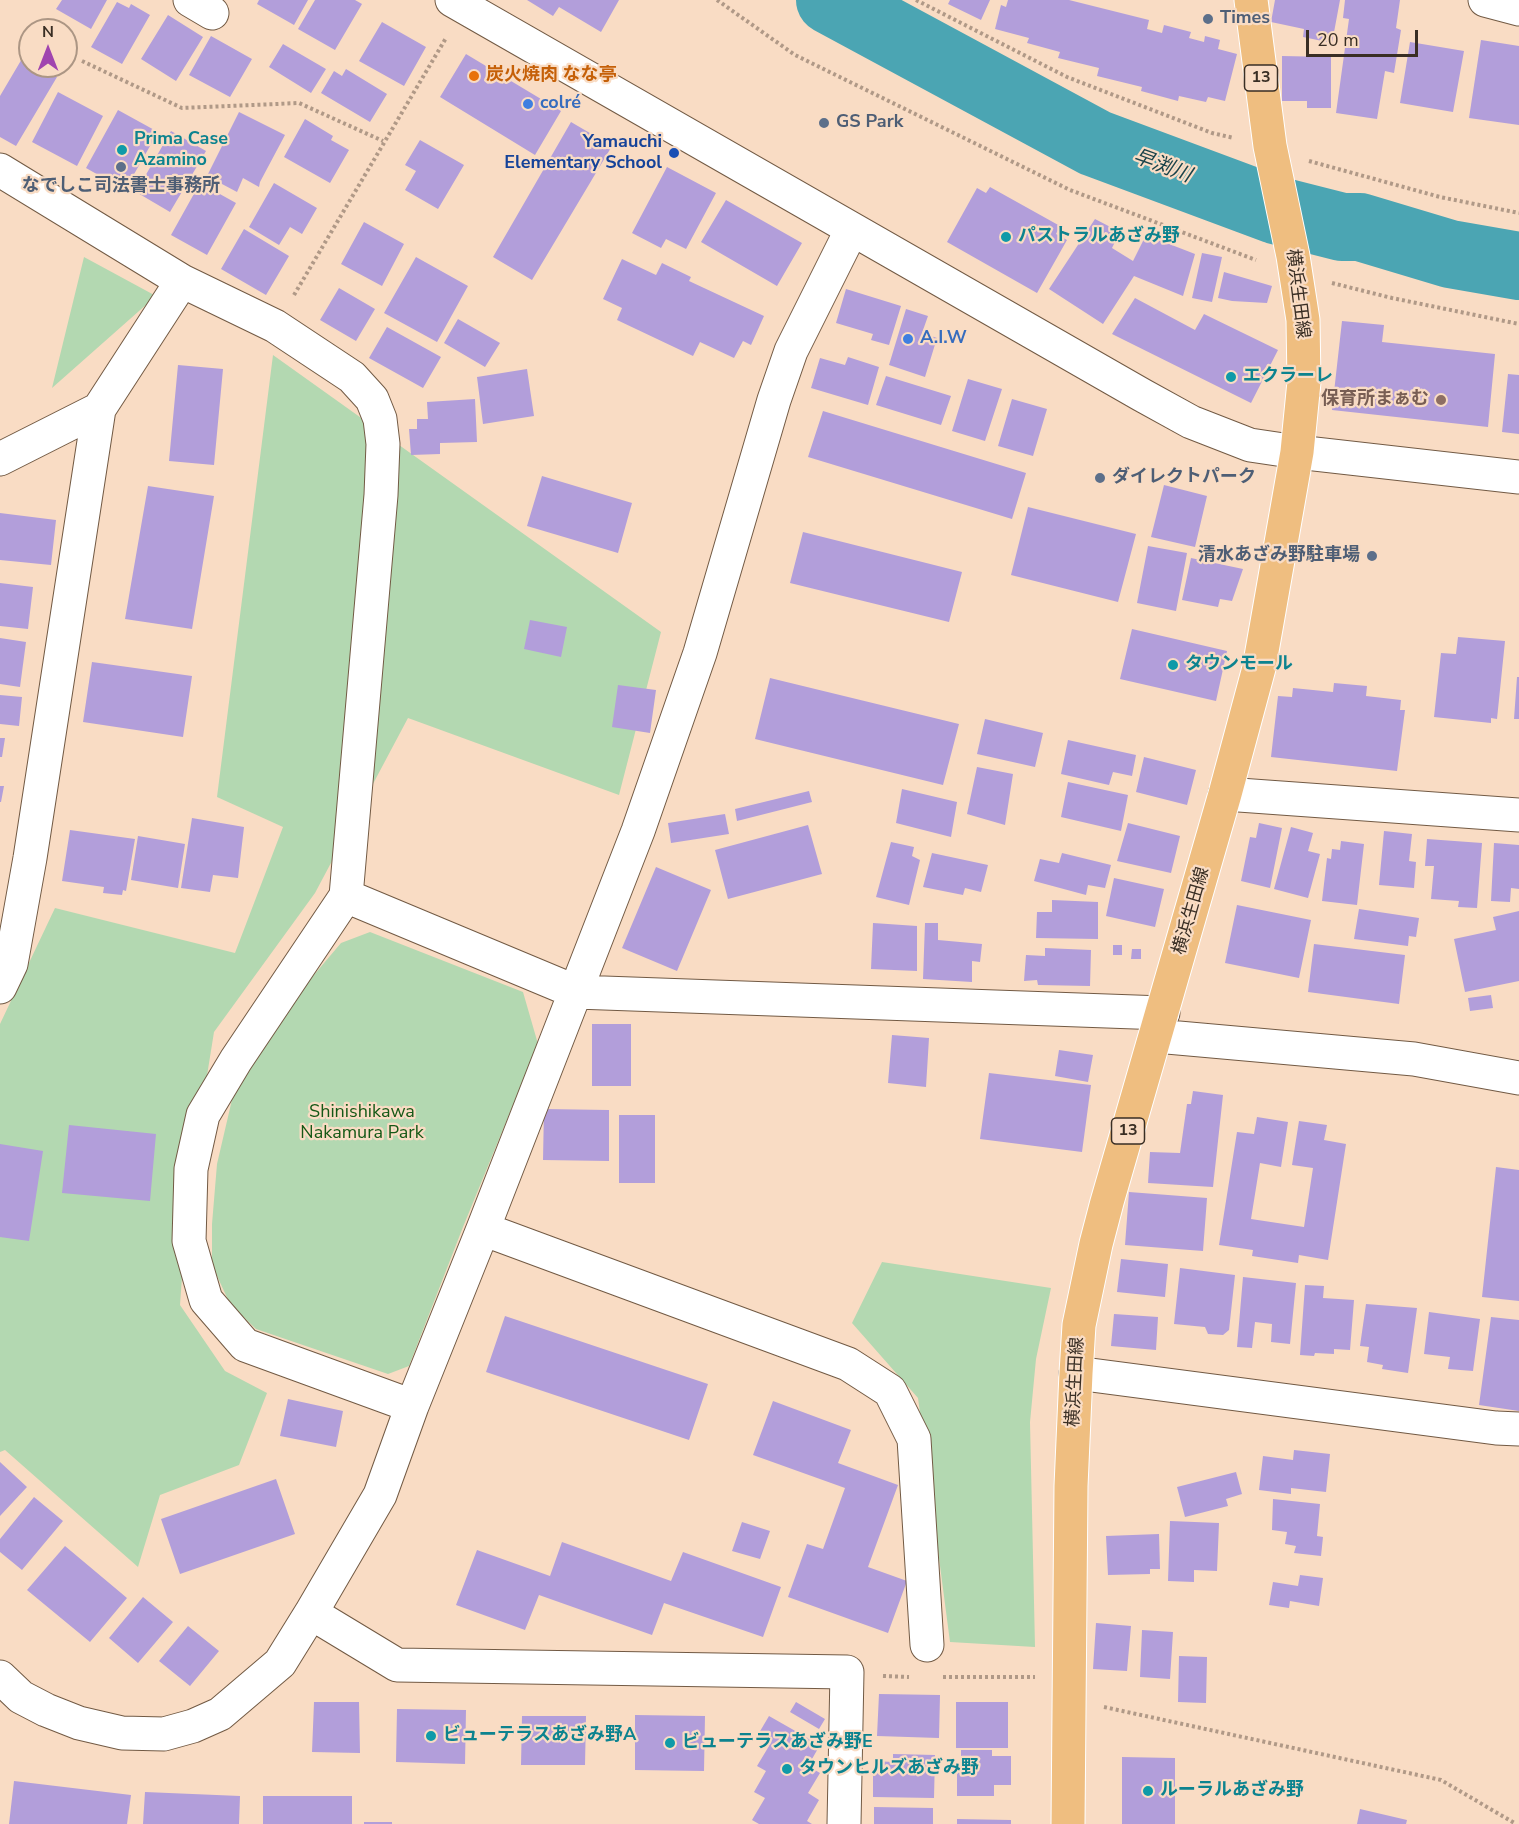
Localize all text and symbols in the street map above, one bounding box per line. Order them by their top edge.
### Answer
place label: Times [1220,8,1270,30]
marker: Times [1201,12,1215,26]
north arrow [18,18,78,78]
scale bar [1309,18,1422,56]
text: N [42,21,54,43]
text: 20 m [1317,28,1359,52]
place label: 炭火焼肉 なな亭 [486,65,617,87]
road number: 13 [1244,65,1278,91]
marker: 炭火焼肉 なな亭 [467,69,481,83]
place label: colré [540,93,581,115]
marker: colré [521,97,535,111]
place label: GS Park [836,112,903,134]
marker: GS Park [817,116,831,130]
place label: Prima Case Azamino [134,129,228,172]
place label: Yamauchi Elementary School [504,132,662,174]
marker: Prima Case Azamino [115,143,129,157]
water label: 早渕川 [1130,145,1194,189]
marker: Yamauchi Elementary School [667,146,681,160]
marker: なでしこ司法書士事務所 [114,160,128,174]
place label: なでしこ司法書士事務所 [22,176,220,198]
place label: パストラルあざみ野 [1018,226,1180,248]
marker: パストラルあざみ野 [999,230,1013,244]
street label: 横浜生田線 [1281,248,1313,340]
place label: A.I.W [920,328,967,350]
marker: A.I.W [901,332,915,346]
place label: エクラーレ [1243,366,1333,388]
marker: エクラーレ [1224,370,1238,384]
place label: 保育所まぁむ [1321,389,1429,411]
marker: 保育所まぁむ [1434,393,1448,407]
place label: ダイレクトパーク [1112,467,1256,489]
marker: ダイレクトパーク [1093,471,1107,485]
place label: 清水あざみ野駐車場 [1198,545,1360,567]
marker: 清水あざみ野駐車場 [1365,549,1379,563]
place label: タウンモール [1185,654,1293,676]
marker: タウンモール [1166,658,1180,672]
street label: 横浜生田線 [1169,865,1215,957]
park label: Shinishikawa Nakamura Park [300,1102,424,1144]
road number: 13 [1112,1118,1144,1144]
street label: 横浜生田線 [1063,1336,1089,1428]
place label: ビューテラスあざみ野A [443,1725,636,1747]
marker: ビューテラスあざみ野A [424,1729,438,1743]
place label: ビューテラスあざみ野E [682,1732,873,1754]
marker: ビューテラスあざみ野E [663,1736,677,1750]
place label: タウンヒルズあざみ野 [799,1758,979,1780]
marker: タウンヒルズあざみ野 [780,1762,794,1776]
place label: ルーラルあざみ野 [1160,1780,1304,1802]
marker: ルーラルあざみ野 [1141,1784,1155,1798]

